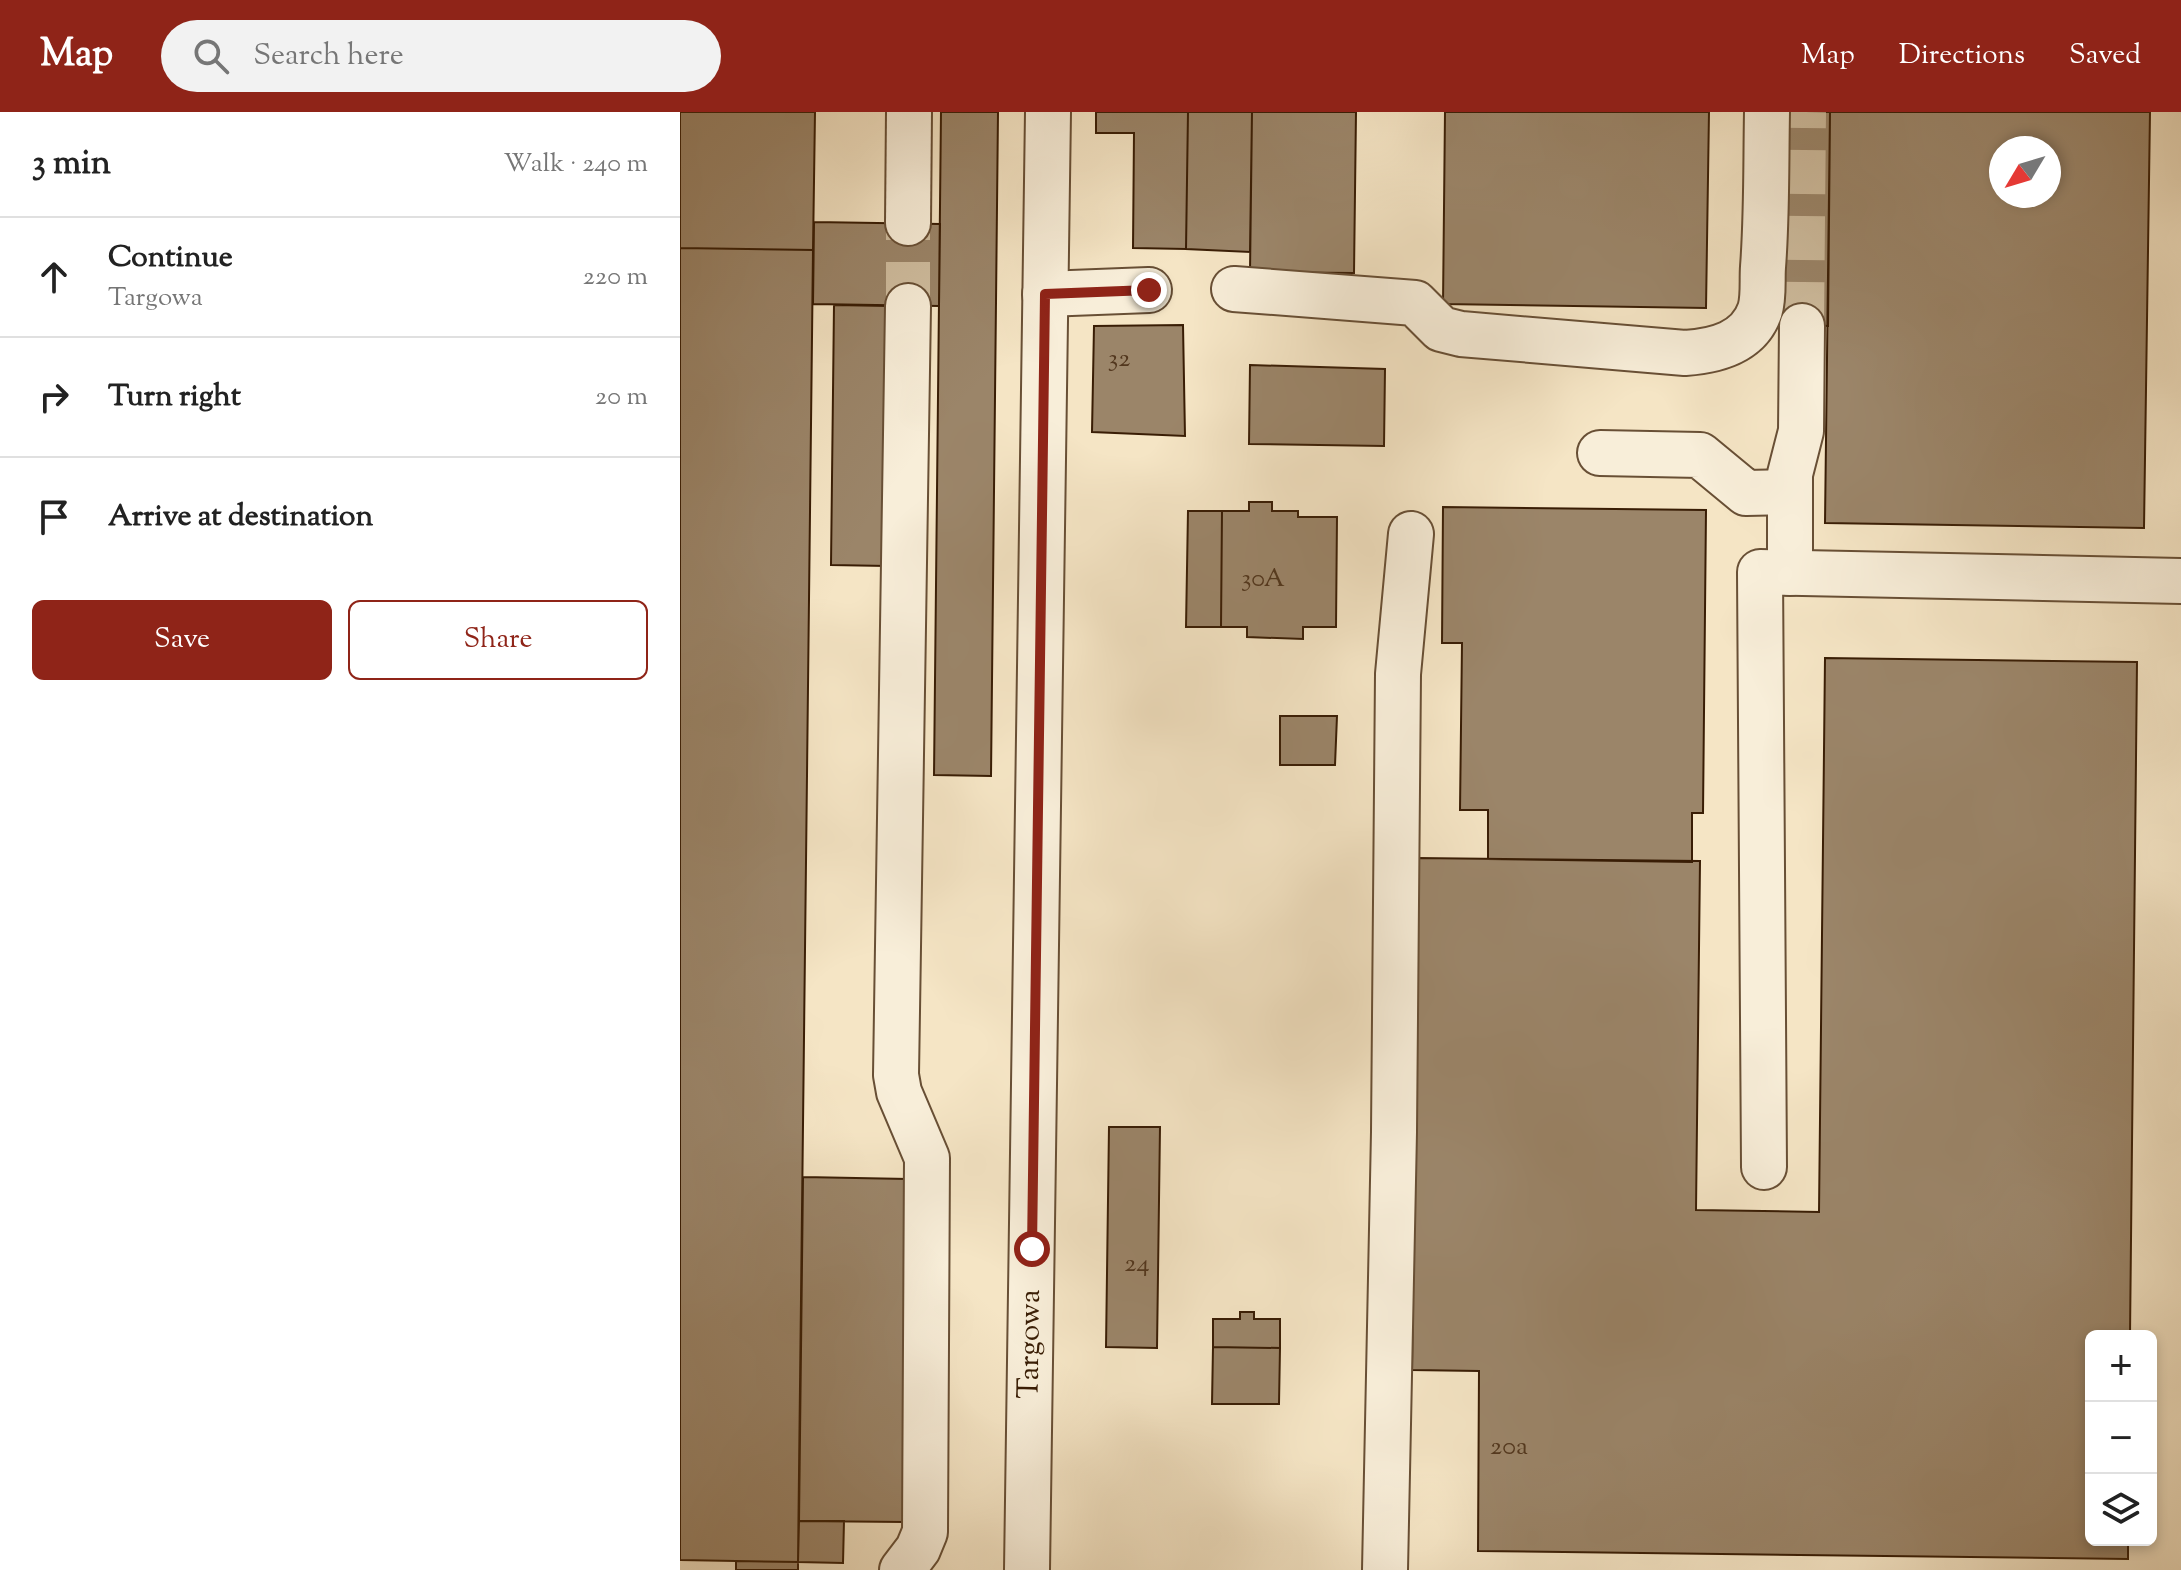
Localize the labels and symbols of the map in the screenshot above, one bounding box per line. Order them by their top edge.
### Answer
north arrow [1989,136,2061,208]
route end [1131,272,1167,308]
house number: 32 [1108,341,1130,378]
house number: 30A [1241,561,1285,598]
route start [1014,1231,1050,1267]
house number: 24 [1124,1246,1150,1283]
street label: Targowa [1008,1289,1053,1399]
house number: 20a [1490,1429,1528,1466]

